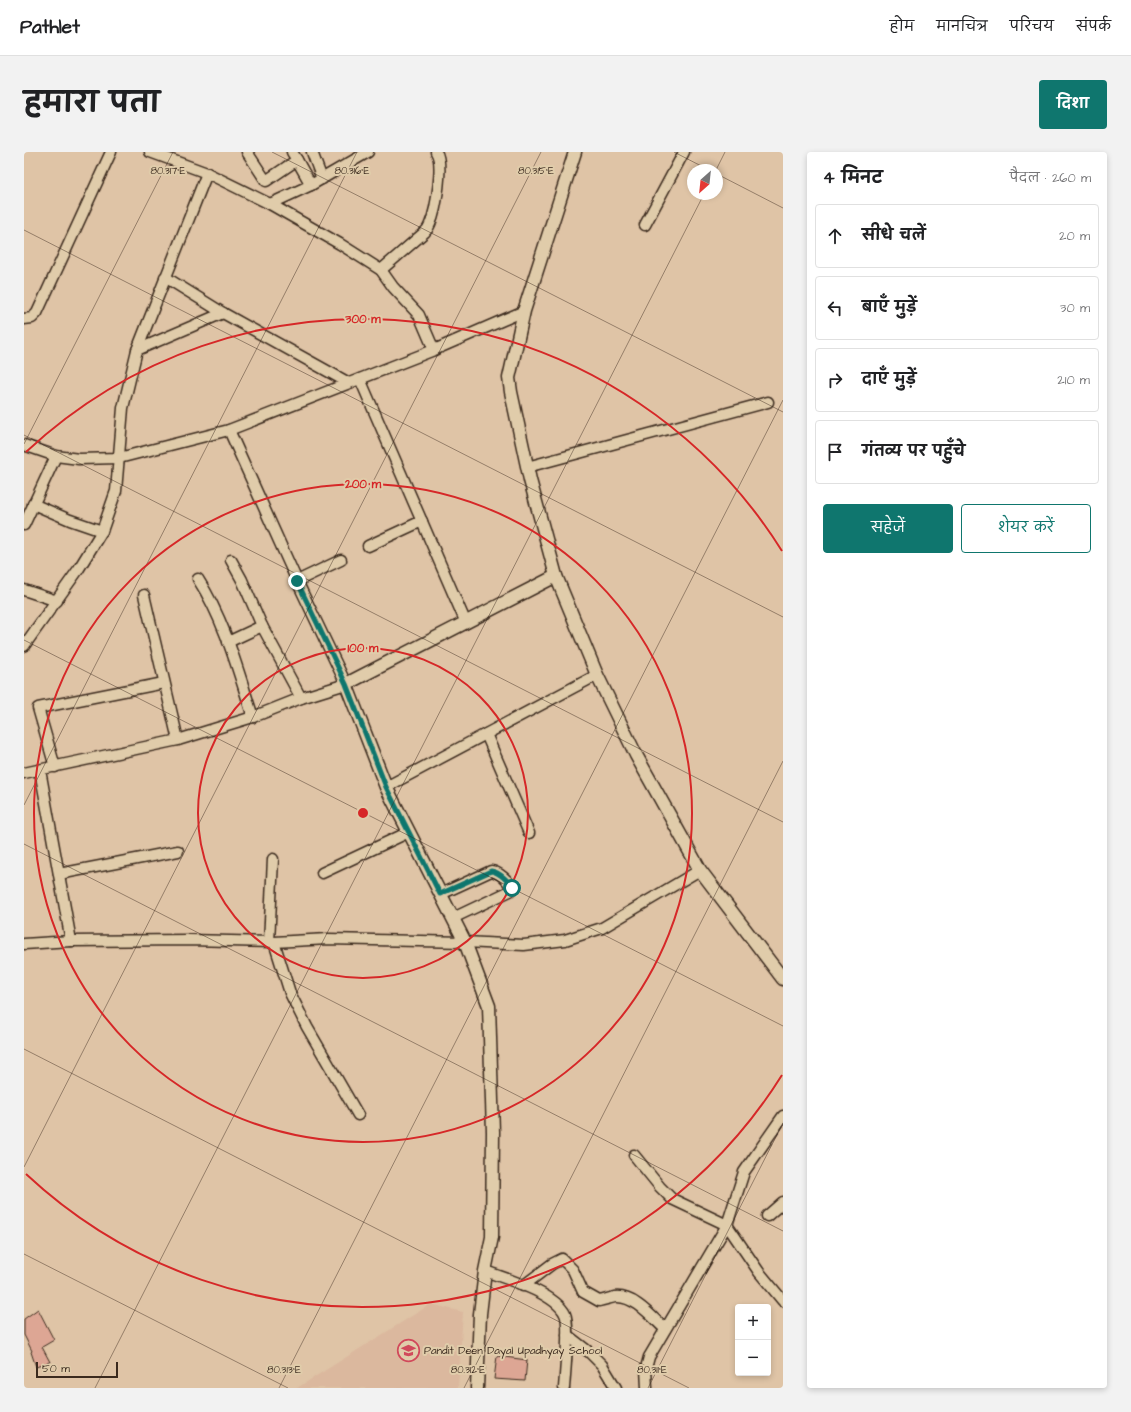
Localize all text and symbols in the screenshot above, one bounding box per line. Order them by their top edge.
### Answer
text: Pathlet [20,14,80,41]
text: होम [890,17,914,37]
text: मानचित्र [936,17,988,37]
text: परिचय [1010,17,1054,37]
text: संपर्क [1076,17,1111,37]
button: दिशा [1039,80,1107,129]
text: हमारा पता [24,84,160,123]
text: 80.317°E [151,164,185,178]
text: 80.316°E [335,164,370,178]
text: 80.315°E [518,164,554,178]
north arrow [687,164,723,200]
text: 4 मिनट [823,166,883,190]
text: पैदल · 260 m [1010,169,1091,187]
icon: ahead [824,225,846,247]
text: सीधे चलें [862,225,926,246]
text: 20 m [1059,227,1090,245]
icon: left [824,297,846,319]
text: बाएँ मुड़ें [862,297,917,318]
text: 30 m [1060,299,1090,317]
text: 300 m [344,311,381,328]
icon: right [824,369,846,391]
text: दाएँ मुड़ें [862,369,916,390]
text: 210 m [1057,371,1090,389]
icon: arrive [824,441,846,463]
text: गंतव्य पर पहुँचे [862,441,965,462]
text: 200 m [344,476,382,493]
button: सहेजें [823,504,953,553]
button: शेयर करें [961,504,1091,553]
route end [288,572,306,590]
text: 100 m [348,640,379,657]
centre of rings [356,806,370,820]
route start [503,879,521,897]
map controls [735,1304,771,1376]
button: + [735,1304,771,1340]
school or university icon: Pandit Deen Dayal Upadhyay School [396,1337,422,1363]
button: − [735,1340,771,1376]
place label: Pandit Deen Dayal Upadhyay School [424,1343,603,1359]
scale bar [36,1360,118,1379]
text: 50 m [42,1361,70,1376]
text: 80.313°E [267,1363,301,1377]
text: 80.312°E [451,1363,485,1377]
text: 80.311°E [637,1363,667,1377]

